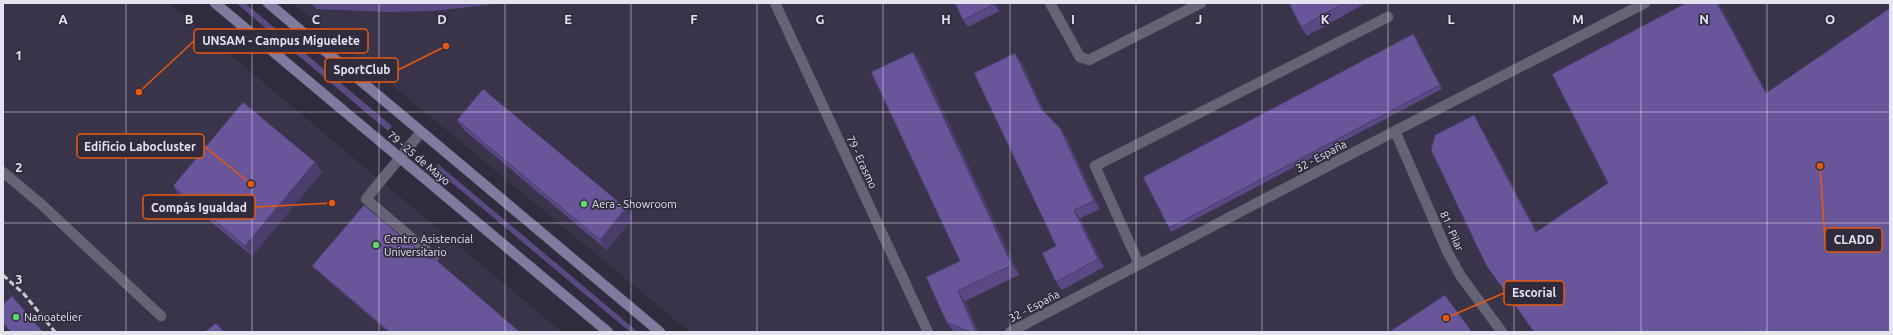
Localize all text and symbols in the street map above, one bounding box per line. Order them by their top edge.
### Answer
text: A [58,12,68,26]
text: B [185,12,194,26]
text: C [312,12,321,26]
text: D [437,12,447,26]
text: E [564,12,572,26]
text: F [690,12,698,26]
text: G [816,12,825,26]
text: H [941,12,951,26]
text: I [1071,12,1075,26]
text: J [1196,12,1202,26]
text: K [1321,12,1330,26]
text: L [1447,12,1455,26]
text: M [1572,12,1584,26]
text: N [1699,12,1709,26]
text: O [1825,12,1835,26]
callout: UNSAM - Campus Miguelete [194,29,368,53]
text: UNSAM - Campus Miguelete [202,34,360,47]
text: 1 [15,48,23,62]
callout: SportClub [325,58,398,82]
text: SportClub [334,63,390,76]
street label: 79 - 25 de Mayo [385,128,453,188]
street label: 79 - Erasmo [844,133,880,191]
callout: Edificio Labocluster [77,134,204,158]
street label: 32 - España [1294,138,1348,174]
text: Edificio Labocluster [84,140,196,153]
text: 2 [15,160,23,174]
callout: Compás Igualdad [143,195,255,219]
place label: Aera - Showroom [592,198,677,210]
marker: Aera - Showroom [579,199,589,209]
text: Compás Igualdad [151,201,247,214]
street label: 81 - Pilar [1438,209,1466,254]
callout: CLADD [1825,228,1882,252]
place label: Centro Asistencial Universitario [384,233,473,258]
text: CLADD [1834,233,1875,246]
marker: Centro Asistencial Universitario [371,240,381,250]
text: 3 [15,272,23,286]
callout: Escorial [1504,281,1564,305]
text: Escorial [1512,286,1556,299]
street label: 32 - España [1007,288,1061,324]
place label: Nanoatelier [24,311,83,323]
marker: Nanoatelier [11,312,21,322]

